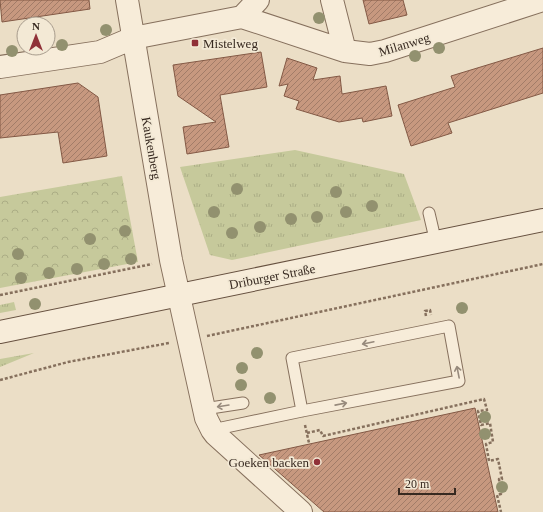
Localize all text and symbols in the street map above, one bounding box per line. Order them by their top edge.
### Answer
north arrow [16,16,56,56]
text: N [32,20,40,32]
street label: Milanweg [377,29,432,59]
place label: Mistelweg [203,36,258,51]
marker: Mistelweg [190,38,200,48]
street label: Kaukenberg [139,116,164,181]
street label: Driburger Straße [228,261,317,292]
one-way arrow [362,339,375,347]
one-way arrow [453,366,461,379]
one-way arrow [334,399,347,407]
one-way arrow [217,402,230,410]
place label: Goeken backen [229,455,309,470]
marker: Goeken backen [312,457,322,467]
scale bar [399,470,455,496]
text: 20 m [405,477,430,491]

